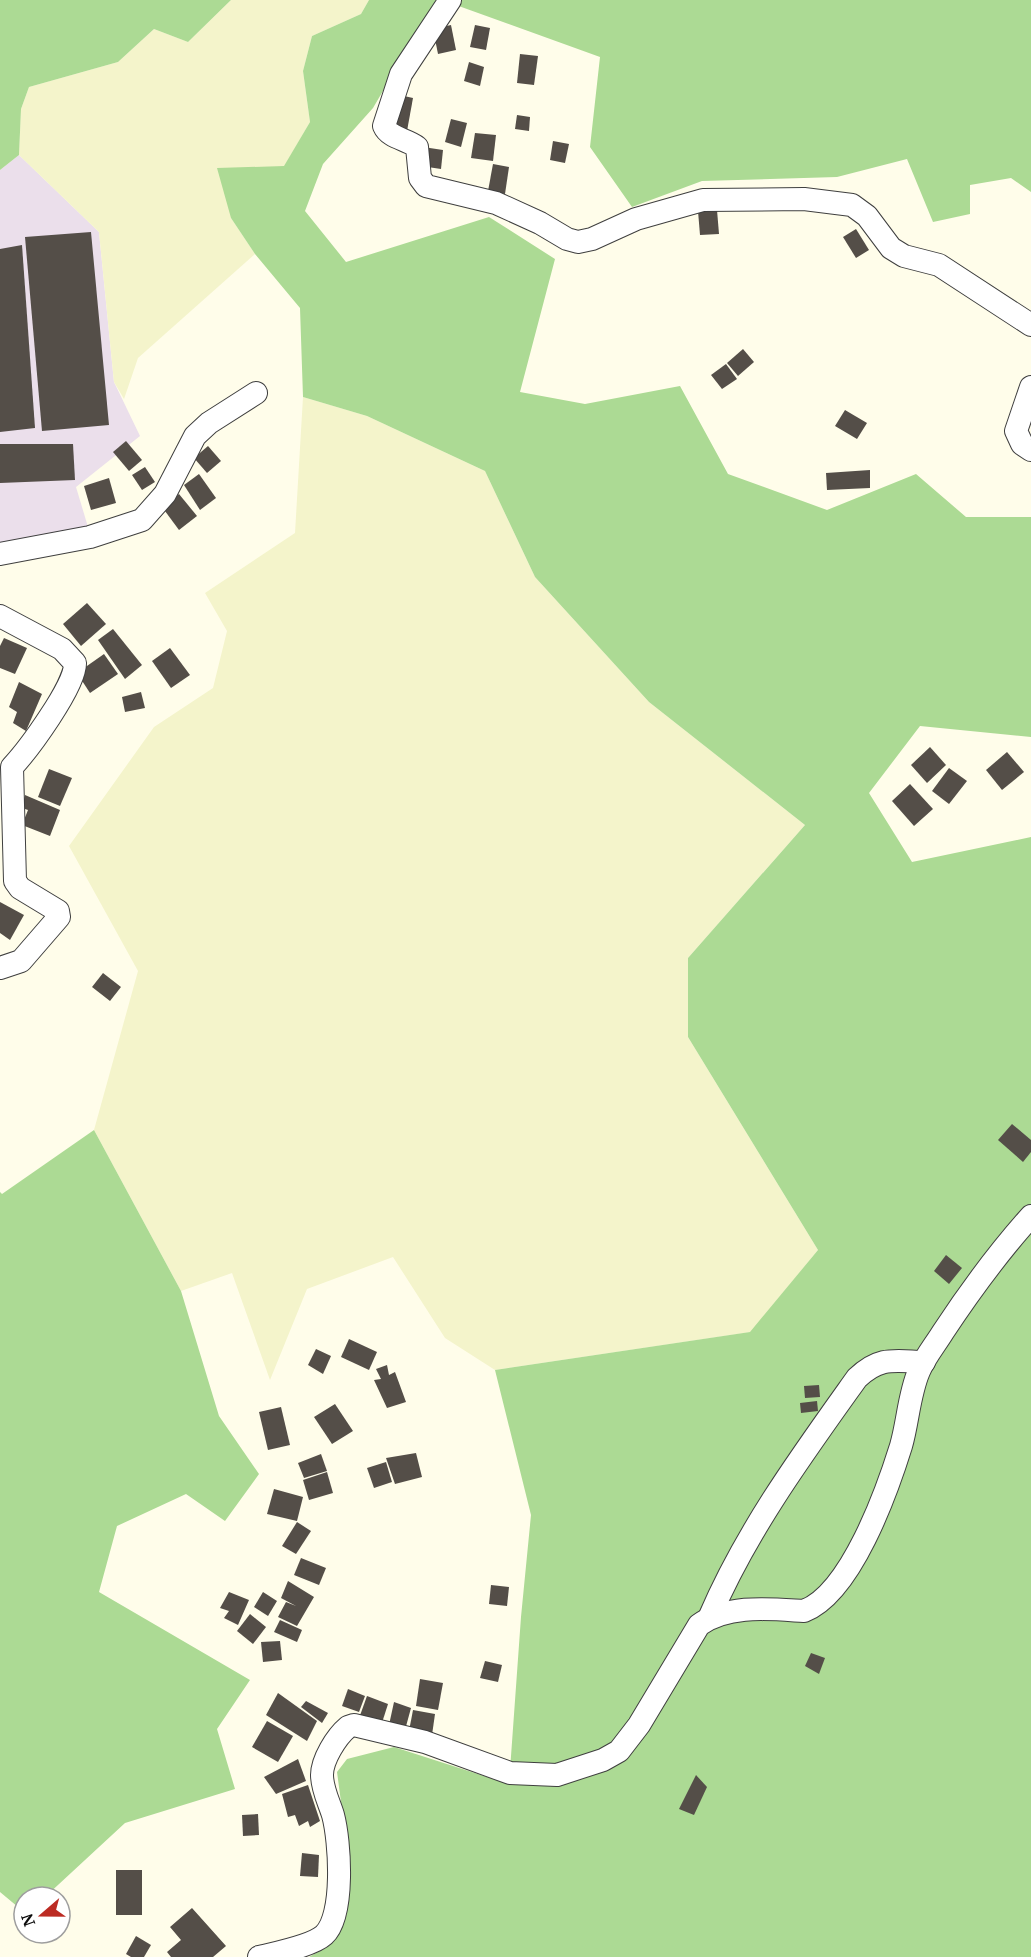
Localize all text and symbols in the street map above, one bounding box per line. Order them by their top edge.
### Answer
north arrow [12,1885,72,1945]
text: N [15,1911,40,1930]

